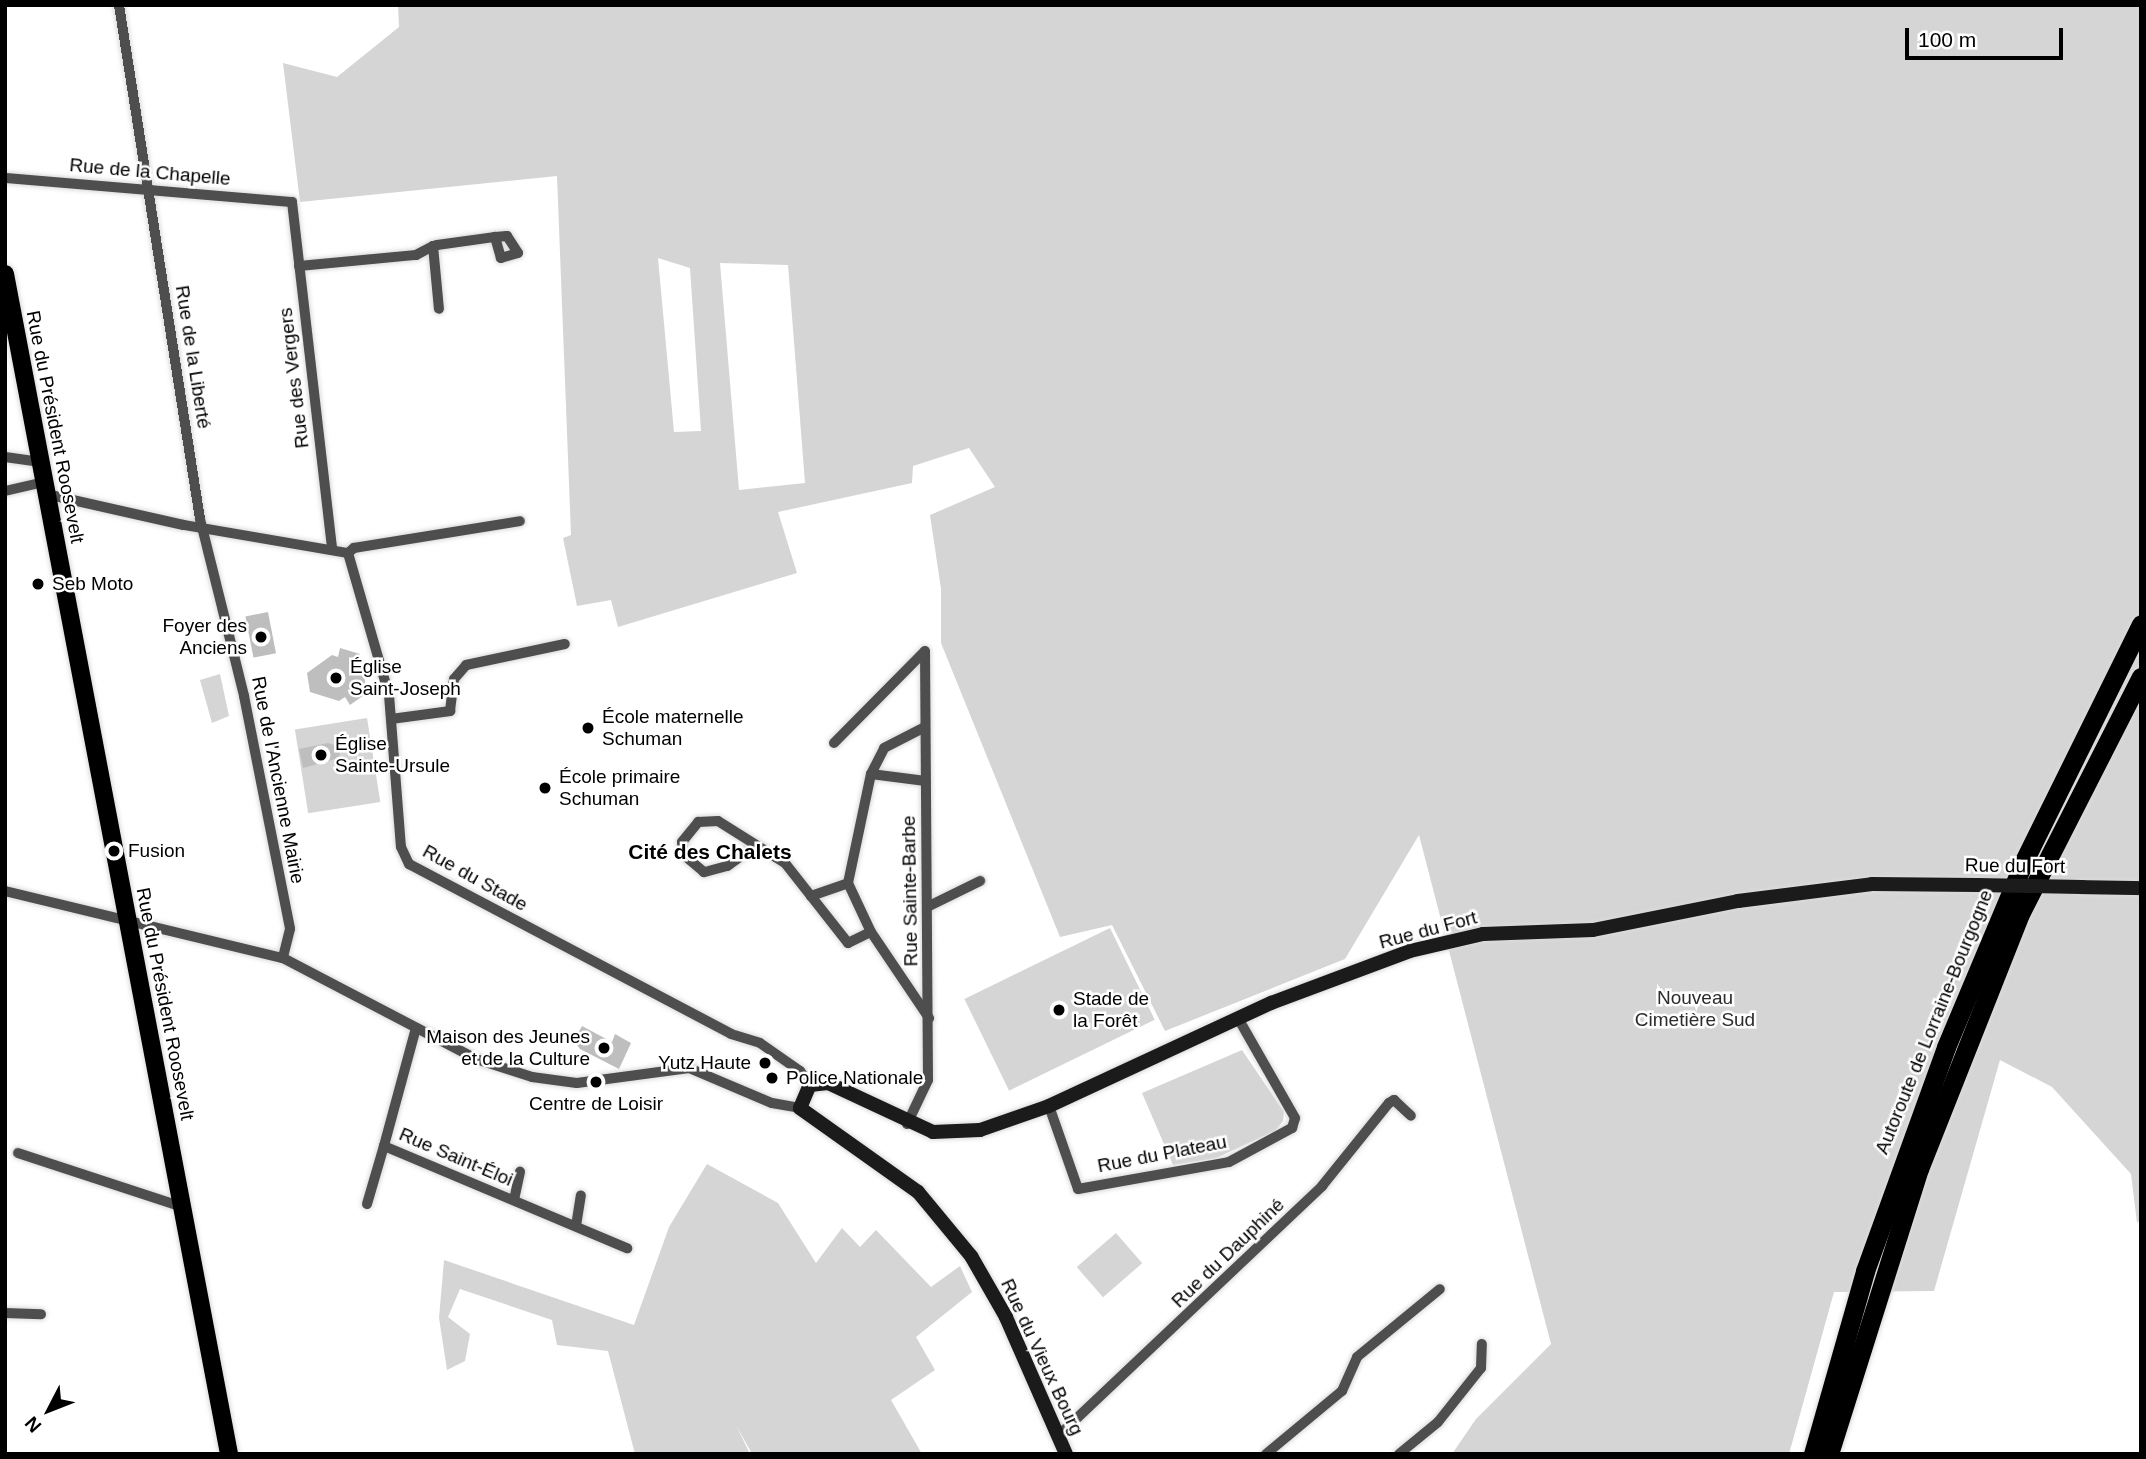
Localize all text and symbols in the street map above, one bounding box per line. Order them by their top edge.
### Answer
scale bar [1908,14,2066,58]
text: 100 m [1918,28,1976,51]
street label: Rue de la Chapelle [69,154,231,190]
street label: Rue de la Liberté [170,284,216,430]
street label: Rue des Vergers [274,306,314,450]
street label: Rue du Président Roosevelt [21,309,89,545]
place label: Seb Moto [52,573,133,595]
marker: Seb Moto [30,576,46,592]
place label: Foyer des Anciens [163,615,247,659]
marker: Foyer des Anciens [253,629,269,645]
place label: Église Saint-Joseph [350,656,461,700]
marker: Église Saint-Joseph [328,670,344,686]
street label: Rue de l'Ancienne Mairie [247,674,309,886]
place label: École maternelle Schuman [602,706,744,750]
marker: École maternelle Schuman [580,720,596,736]
place label: Église Sainte-Ursule [335,733,450,777]
marker: Église Sainte-Ursule [313,747,329,763]
place label: École primaire Schuman [559,766,680,810]
marker: École primaire Schuman [537,780,553,796]
street label: Rue Sainte-Barbe [897,815,923,967]
district label: Cité des Chalets [628,839,792,865]
place label: Fusion [128,840,185,862]
street label: Rue du Stade [419,840,531,916]
marker: Fusion [106,843,122,859]
street label: Rue du Fort [1965,854,2065,878]
street label: Rue du Président Roosevelt [131,886,199,1122]
street label: Autoroute de Lorraine-Bourgogne [1870,886,1998,1158]
street label: Rue du Fort [1377,906,1479,954]
park label: Nouveau Cimetière Sud [1635,987,1755,1031]
place label: Stade de la Forêt [1073,988,1149,1032]
marker: Stade de la Forêt [1051,1002,1067,1018]
place label: Maison des Jeunes et de la Culture [426,1026,590,1070]
marker: Maison des Jeunes et de la Culture [596,1040,612,1056]
place label: Yutz Haute [658,1052,751,1074]
marker: Yutz Haute [757,1055,773,1071]
place label: Police Nationale [786,1067,923,1089]
marker: Police Nationale [764,1070,780,1086]
marker: Centre de Loisir [588,1074,604,1090]
place label: Centre de Loisir [529,1093,663,1115]
street label: Rue Saint-Éloi [396,1123,516,1191]
street label: Rue du Plateau [1096,1130,1228,1178]
street label: Rue du Dauphiné [1167,1193,1289,1313]
street label: Rue du Vieux Bourg [996,1275,1088,1439]
north arrow [14,1375,84,1445]
text: N [21,1412,45,1437]

